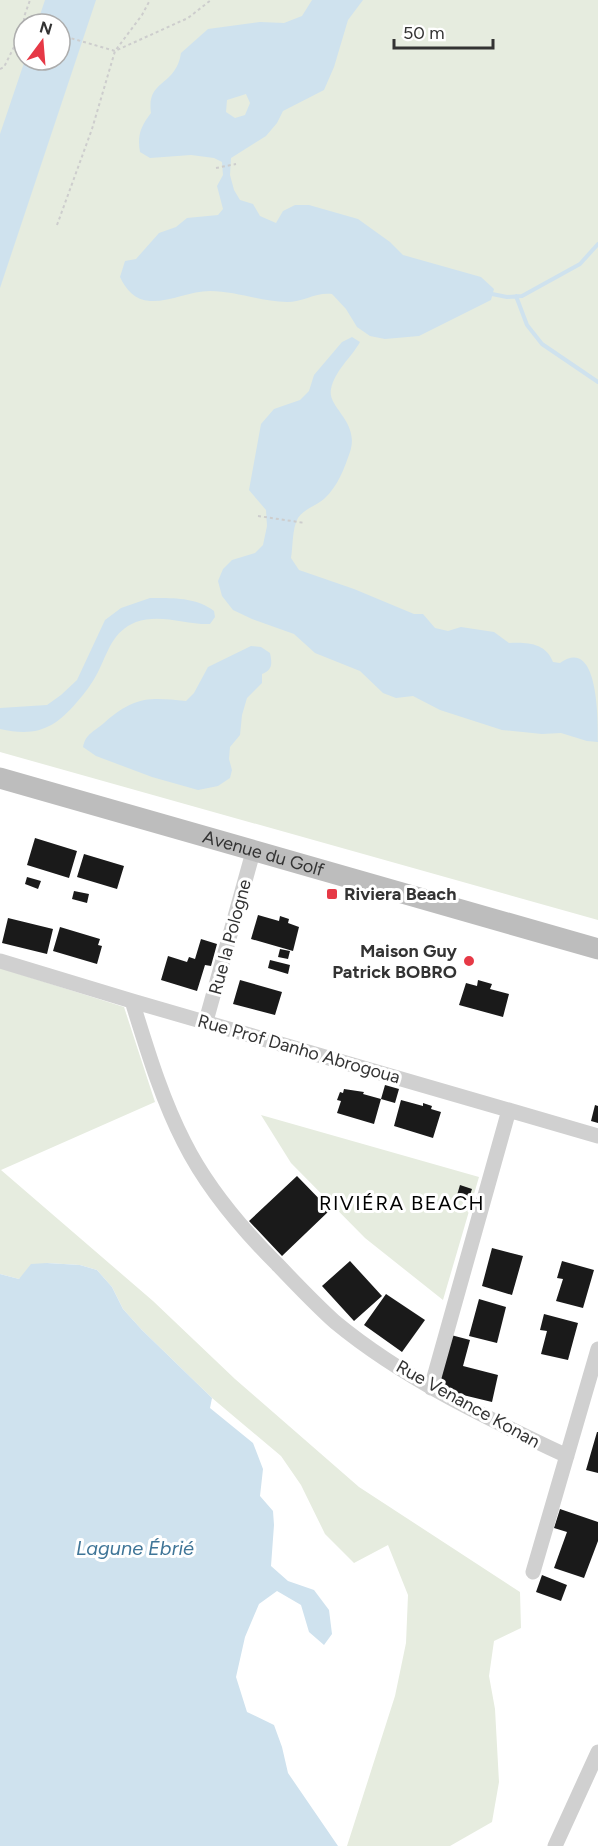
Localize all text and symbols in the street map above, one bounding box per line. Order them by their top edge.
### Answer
north arrow [12,12,72,72]
scale bar [394,12,493,50]
text: N [37,17,55,39]
text: 50 m [403,22,445,44]
street label: Avenue du Golf [200,826,327,881]
street label: Rue la Pologne [204,877,256,997]
place label: Riviera Beach [344,883,456,905]
marker: Riviera Beach [325,887,339,901]
place label: Maison Guy Patrick BOBRO [332,940,458,983]
marker: Maison Guy Patrick BOBRO [462,954,476,968]
street label: Rue Prof Danho Abrogoua [195,1010,403,1088]
district label: RIVIÉRA BEACH [319,1191,485,1215]
street label: Rue Venance Konan [392,1355,544,1453]
water label: Lagune Ébrié [76,1536,194,1560]

